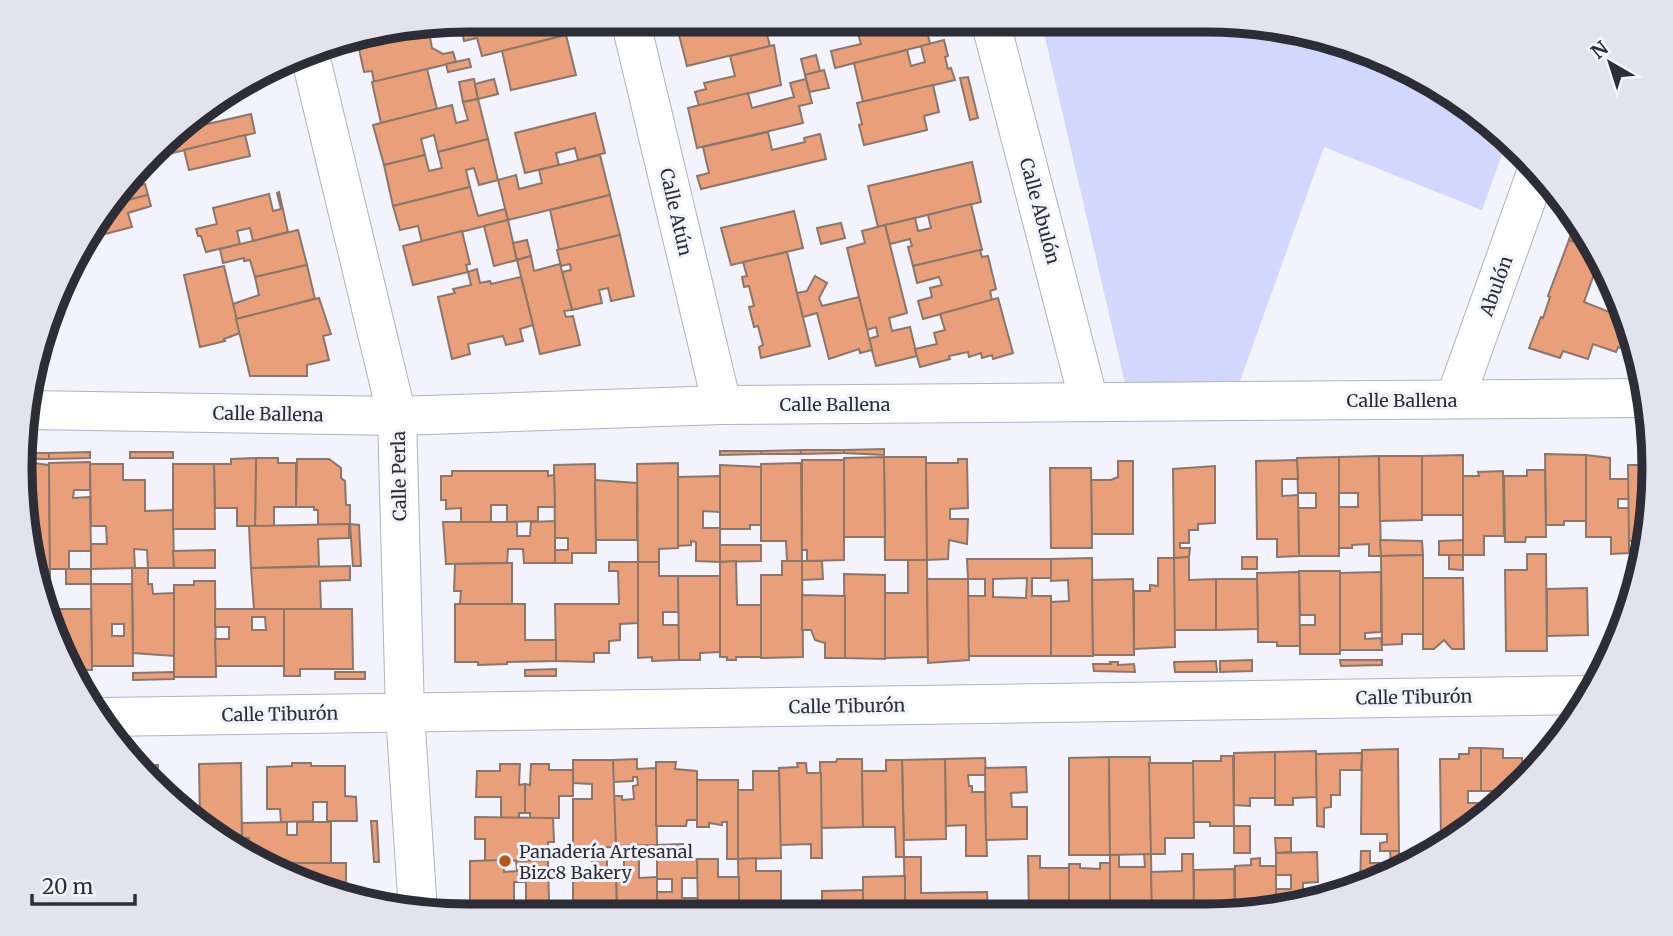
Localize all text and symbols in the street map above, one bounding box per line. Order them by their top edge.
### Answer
north arrow [1575,28,1645,98]
text: N [1586,36,1613,64]
street label: Calle Abulón [1015,155,1065,267]
street label: Calle Atún [655,166,697,258]
street label: Abulón [1474,253,1518,320]
street label: Calle Ballena [1347,389,1458,412]
street label: Calle Ballena [780,393,891,416]
street label: Calle Ballena [212,402,324,426]
street label: Calle Perla [387,430,411,521]
street label: Calle Tiburón [1355,684,1473,710]
street label: Calle Tiburón [788,693,906,719]
street label: Calle Tiburón [221,701,339,727]
place label: Panadería Artesanal Bizc8 Bakery [519,840,693,884]
marker: Panadería Artesanal Bizc8 Bakery [497,853,513,869]
scale bar [32,862,135,906]
text: 20 m [42,873,94,900]

